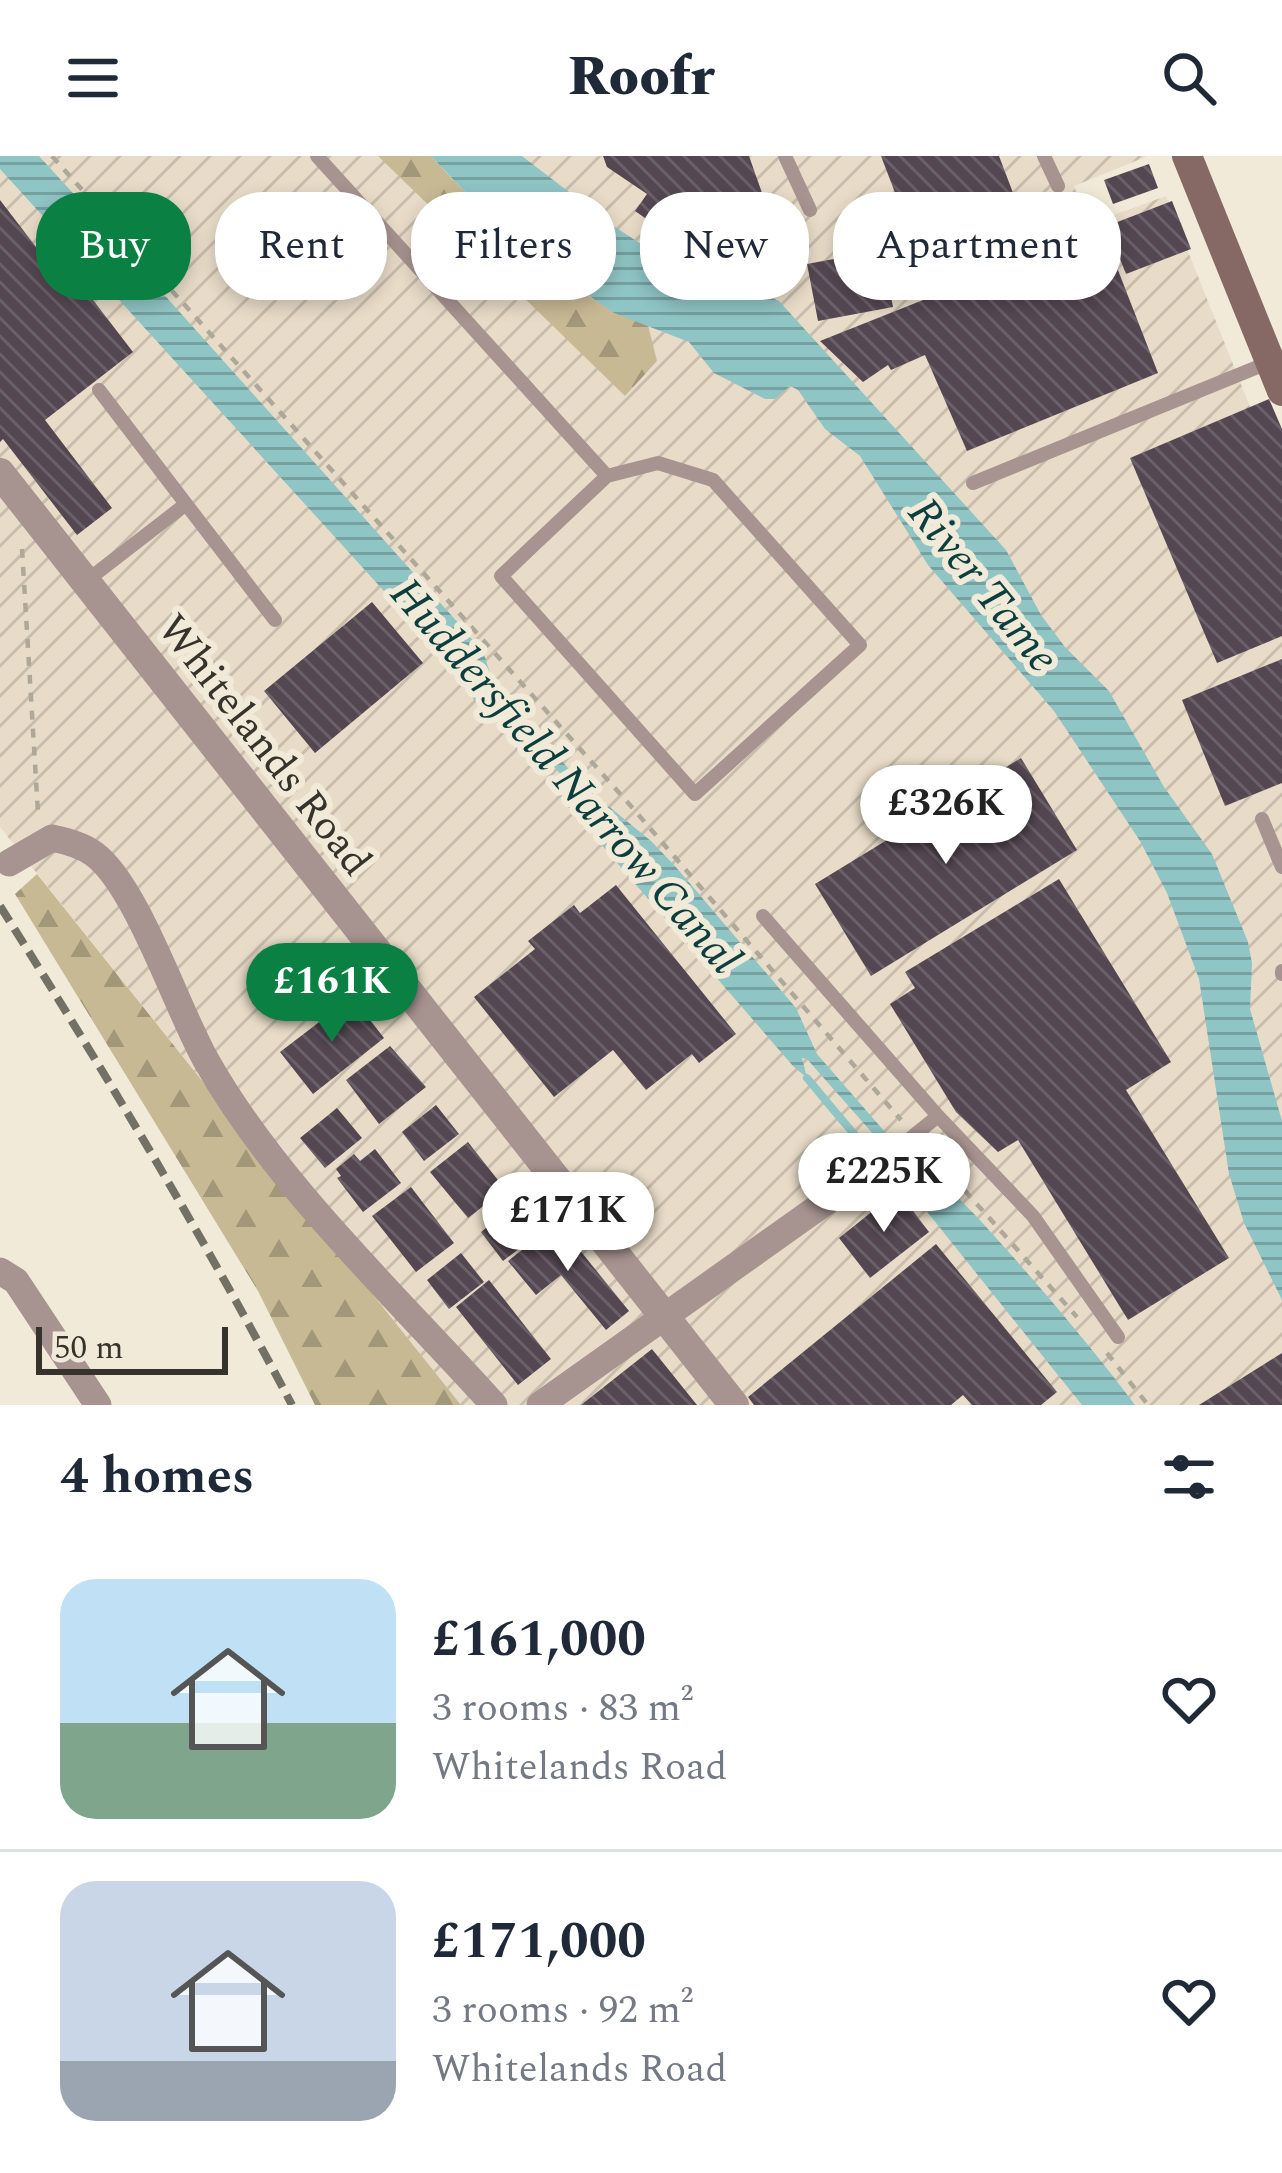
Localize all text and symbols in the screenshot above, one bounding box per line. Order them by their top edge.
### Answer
text: Roofr [568,37,714,119]
icon: menu [60,45,126,111]
icon: search [1156,45,1222,111]
chip: Buy [36,192,191,300]
chip: Rent [215,192,387,300]
chip: Filters [411,192,616,300]
chip: New [640,192,809,300]
chip: Apartment [833,192,1121,300]
water label: River Tame [890,482,1076,689]
water label: Huddersfield Narrow Canal [373,563,757,991]
street label: Whitelands Road [141,601,387,890]
pin: £326K [862,765,1030,867]
text: £326K [887,774,1005,833]
pin: £161K [248,943,416,1045]
text: £161K [273,952,391,1011]
pin: £225K [800,1133,968,1235]
text: £225K [825,1142,943,1201]
pin: £171K [484,1172,652,1274]
text: £171K [509,1181,627,1240]
scale bar [36,1321,228,1374]
text: 50 m [54,1323,124,1373]
text: 4 homes [60,1438,254,1516]
icon: filters [1156,1444,1222,1510]
text: £161,000 [432,1601,646,1679]
icon: home [156,1627,300,1771]
icon: heart [1156,1666,1222,1732]
text: 3 rooms · 83 m² [432,1679,693,1738]
text: Whitelands Road [432,1738,727,1797]
text: £171,000 [432,1903,646,1981]
icon: home [156,1929,300,2073]
icon: heart [1156,1968,1222,2034]
text: 3 rooms · 92 m² [432,1981,693,2040]
text: Whitelands Road [432,2040,727,2099]

